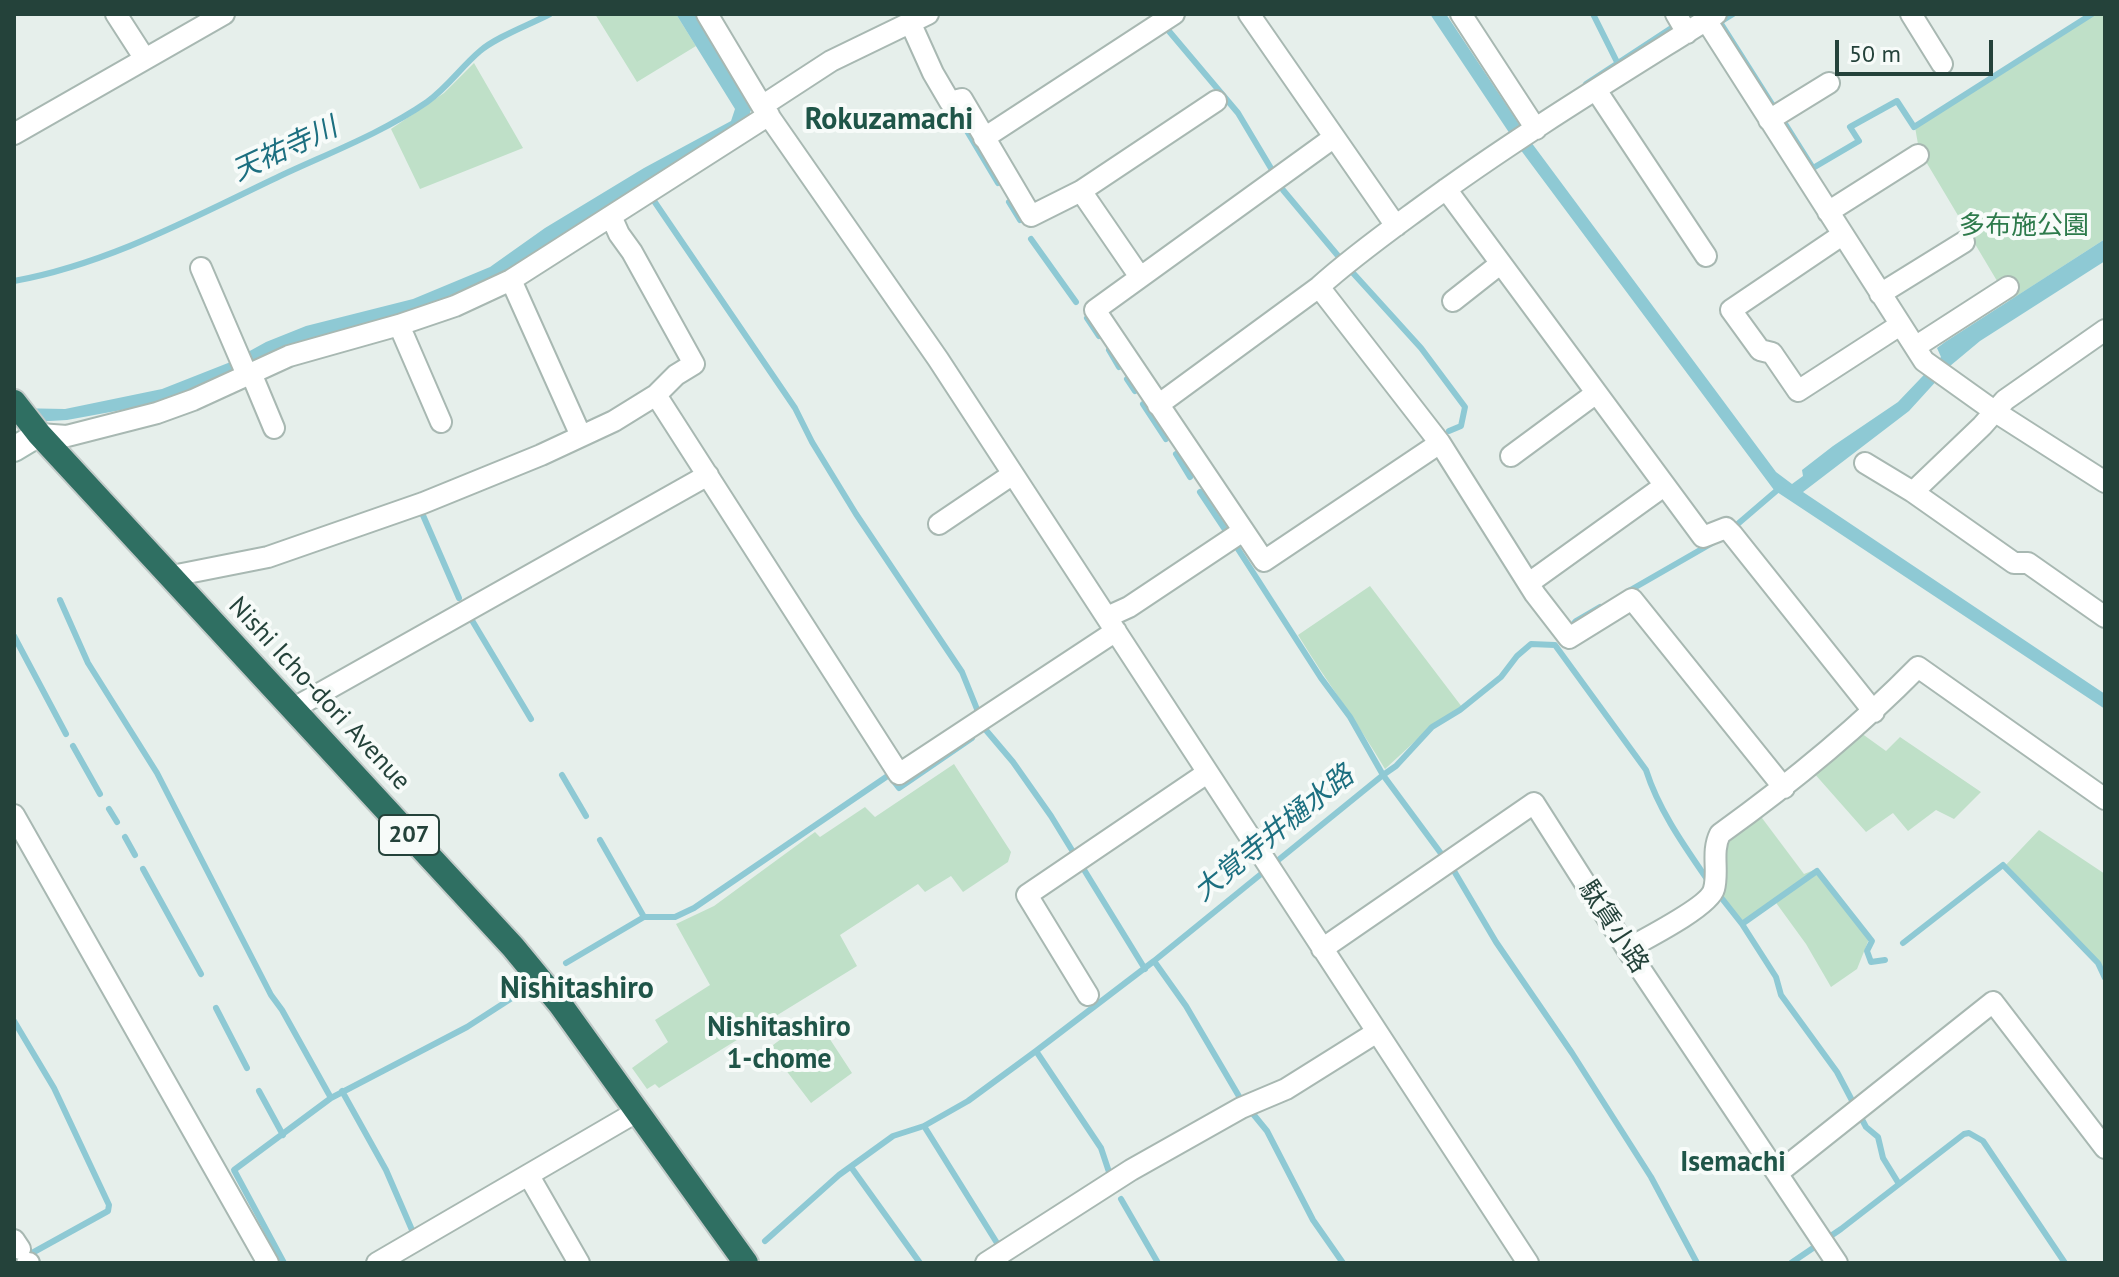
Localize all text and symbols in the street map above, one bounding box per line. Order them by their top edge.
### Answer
scale bar [1839,24,1997,74]
text: 50 m [1849,38,1901,69]
district label: Rokuzamachi [805,102,973,138]
water label: 天祐寺川 [227,111,343,189]
park label: 多布施公園 [1959,211,2089,243]
street label: Nishi Icho-dori Avenue [222,591,416,797]
water label: 大覚寺井樋水路 [1187,759,1361,909]
road number: 207 [379,815,439,855]
street label: 駄賃小路 [1572,875,1654,979]
district label: Nishitashiro [500,971,654,1007]
district label: Nishitashiro 1-chome [707,1011,851,1077]
district label: Isemachi [1680,1146,1786,1180]

